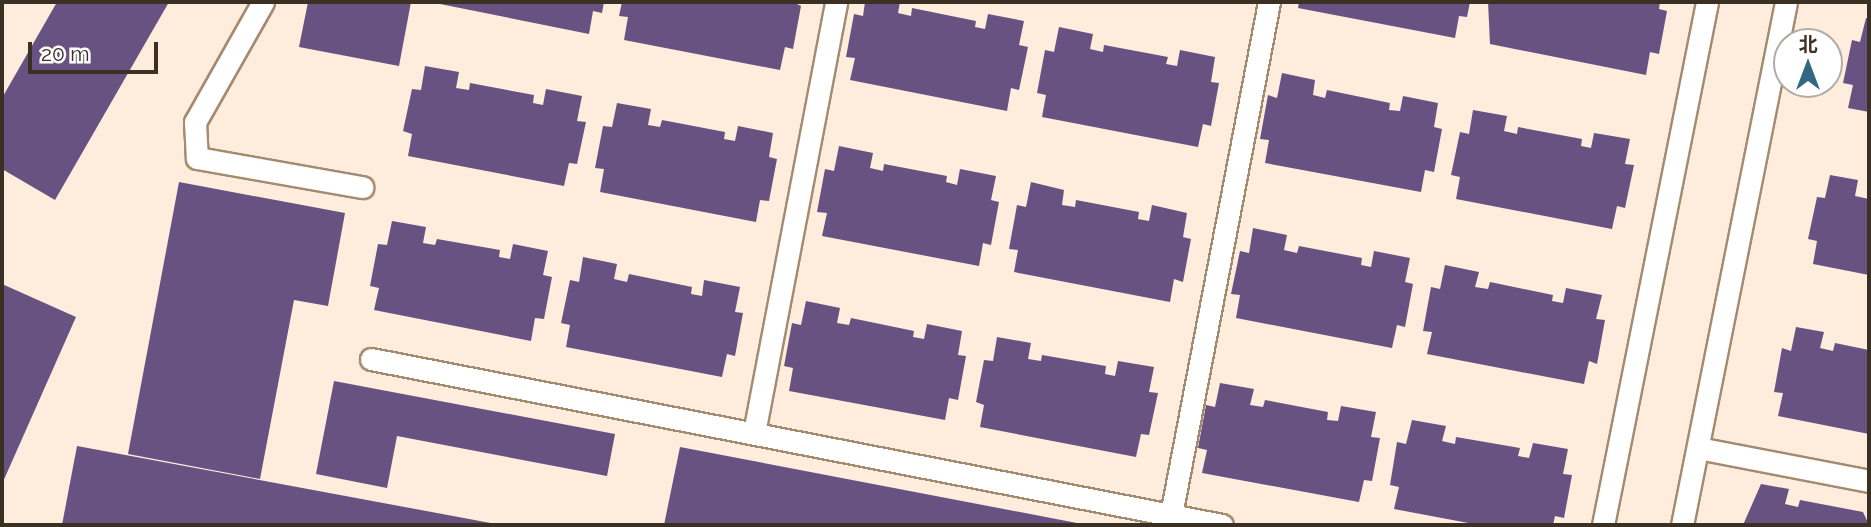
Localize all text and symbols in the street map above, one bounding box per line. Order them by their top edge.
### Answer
scale bar [32,28,161,72]
north arrow [1773,28,1843,98]
text: 北 [1798,33,1818,55]
text: 20 m [41,41,89,66]

